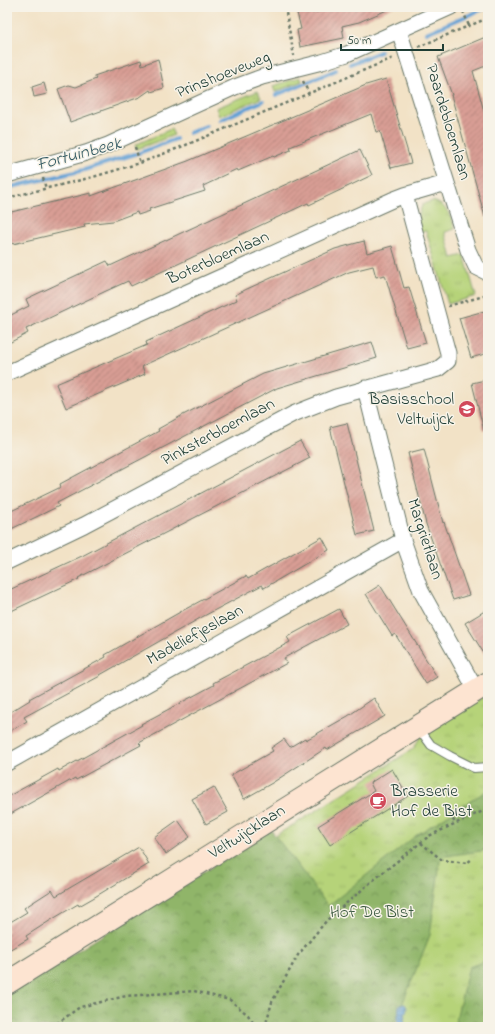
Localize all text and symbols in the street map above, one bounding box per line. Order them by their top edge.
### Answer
scale bar [341,26,443,52]
text: 50 m [347,32,371,50]
street label: Prinshoeveweg [172,45,275,107]
street label: Paardebloemlaan [418,61,478,183]
water label: Fortuinbeek [34,131,125,179]
street label: Boterbloemlaan [162,224,273,292]
place label: Basisschool Veltwijck [368,387,455,432]
street label: Pinksterbloemlaan [157,391,279,473]
school or university icon: Basisschool Veltwijck [457,399,477,419]
street label: Margrietlaan [398,495,450,583]
street label: Madeliefjeslaan [142,598,248,672]
place label: Brasserie Hof de Bist [390,779,472,824]
cafe icon: Brasserie Hof de Bist [368,791,388,811]
street label: Veltwijcklaan [203,799,290,866]
park label: Hof De Bist [330,900,414,925]

